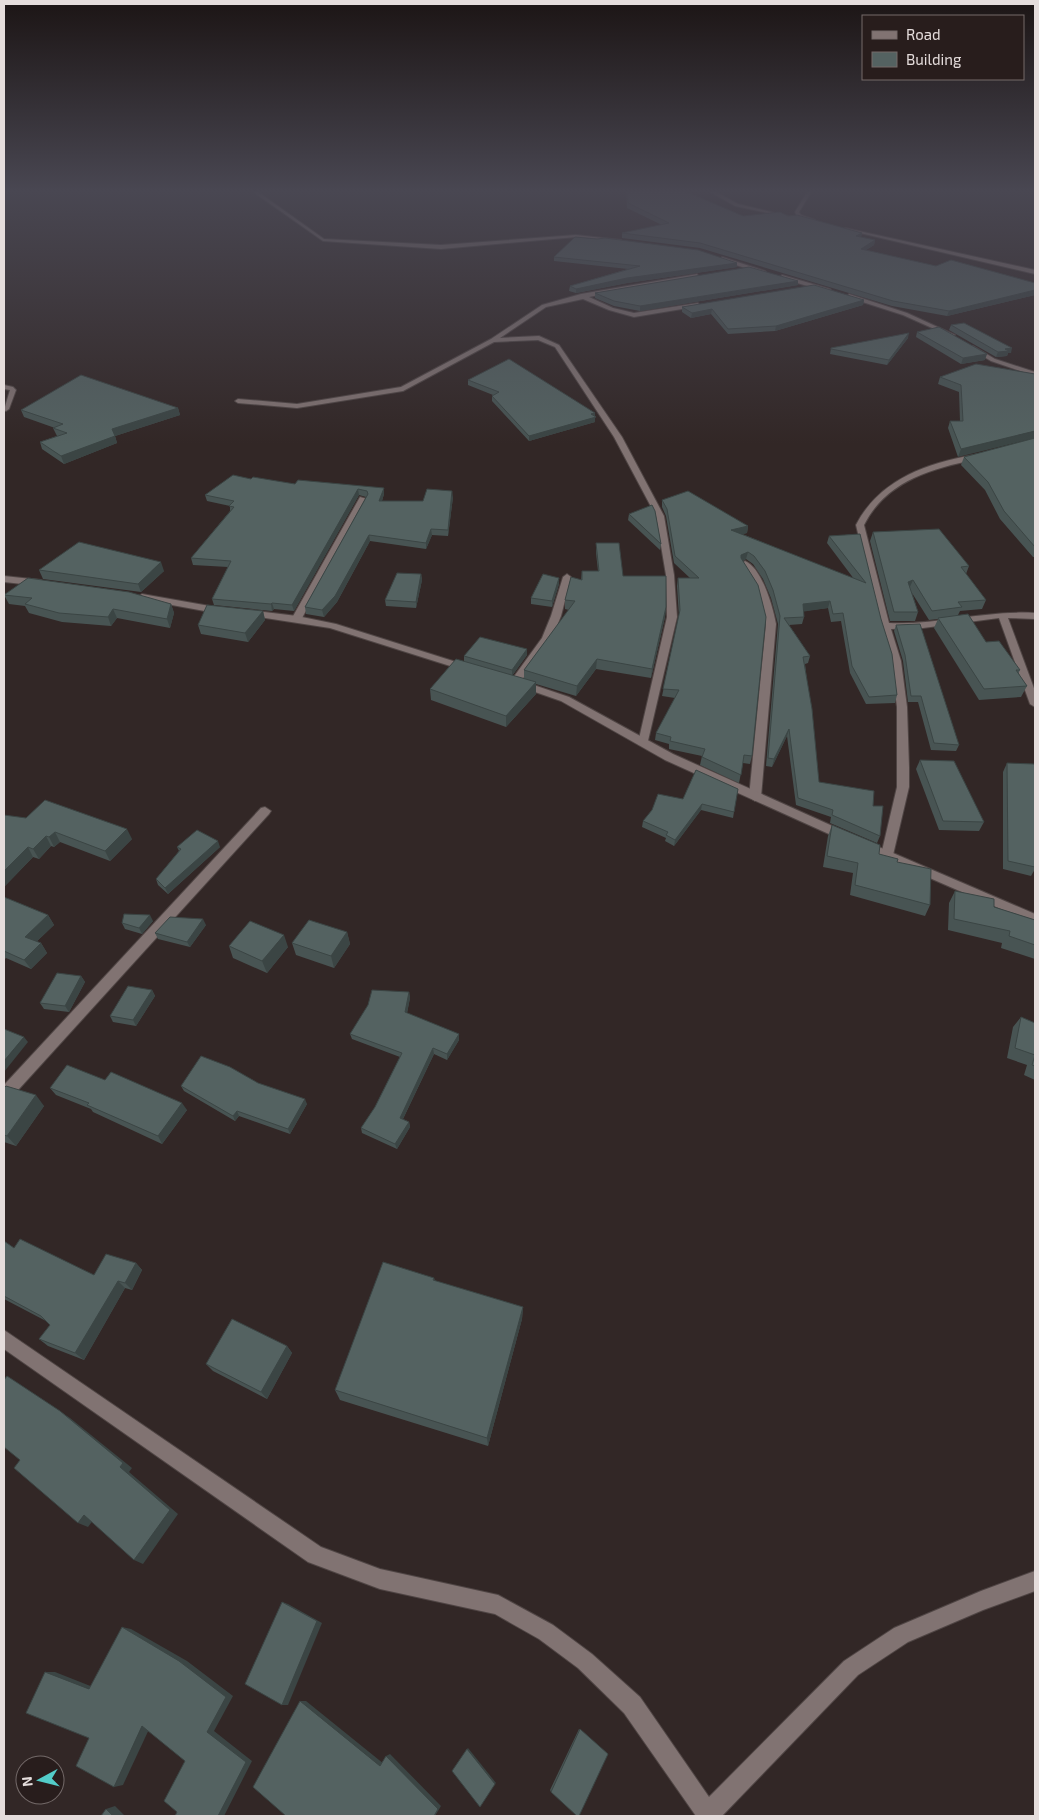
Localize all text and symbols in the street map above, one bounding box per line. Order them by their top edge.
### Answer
legend [862,15,1024,80]
text: Road [906,25,941,43]
text: Building [906,50,962,68]
north arrow [15,1755,65,1805]
text: N [18,1776,36,1788]

